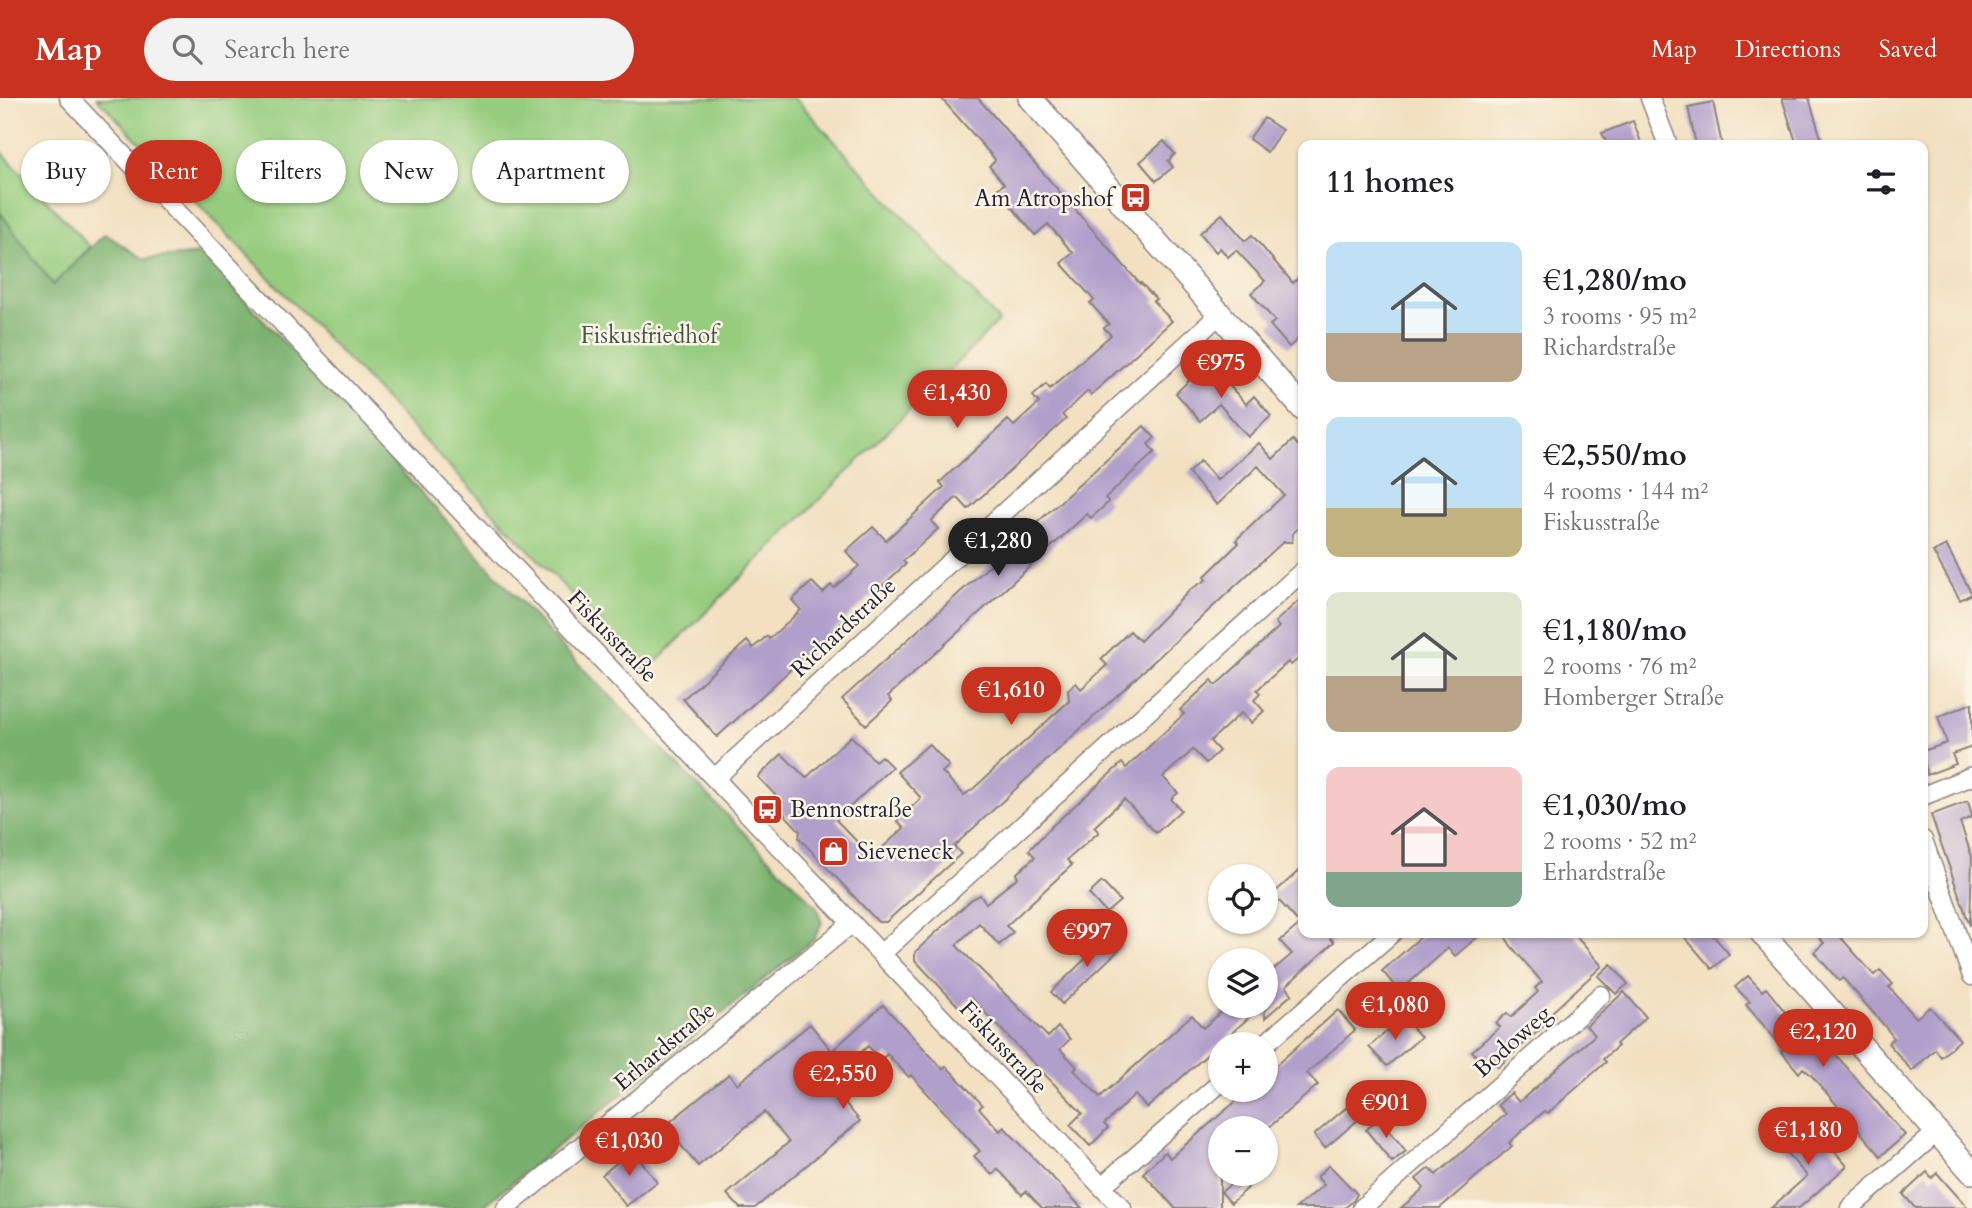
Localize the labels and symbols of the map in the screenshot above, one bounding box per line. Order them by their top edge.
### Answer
bus stop icon: Am Atropshof [1119,181,1153,215]
place label: Am Atropshof [975,183,1117,214]
park label: Fiskusfriedhof [581,320,721,351]
pin: €975 [1180,341,1262,400]
pin: €1,430 [900,370,1014,430]
pin: €1,280 [941,518,1055,578]
street label: Richardstraße [784,570,903,684]
street label: Fiskusstraße [561,583,665,689]
pin: €1,610 [954,668,1068,727]
bus stop icon: Bennostraße [750,792,784,826]
place label: Bennostraße [790,794,912,825]
shop icon: Sieveneck [817,834,851,868]
place label: Sieveneck [857,836,955,867]
pin: €997 [1046,910,1128,969]
pin: €1,080 [1338,982,1452,1042]
street label: Fiskusstraße [952,994,1055,1101]
street label: Erhardstraße [607,995,721,1098]
street label: Bodoweg [1467,998,1558,1085]
pin: €2,120 [1766,1010,1880,1069]
pin: €2,550 [786,1052,900,1111]
pin: €901 [1345,1080,1427,1140]
pin: €1,180 [1751,1108,1865,1167]
pin: €1,030 [572,1118,686,1178]

